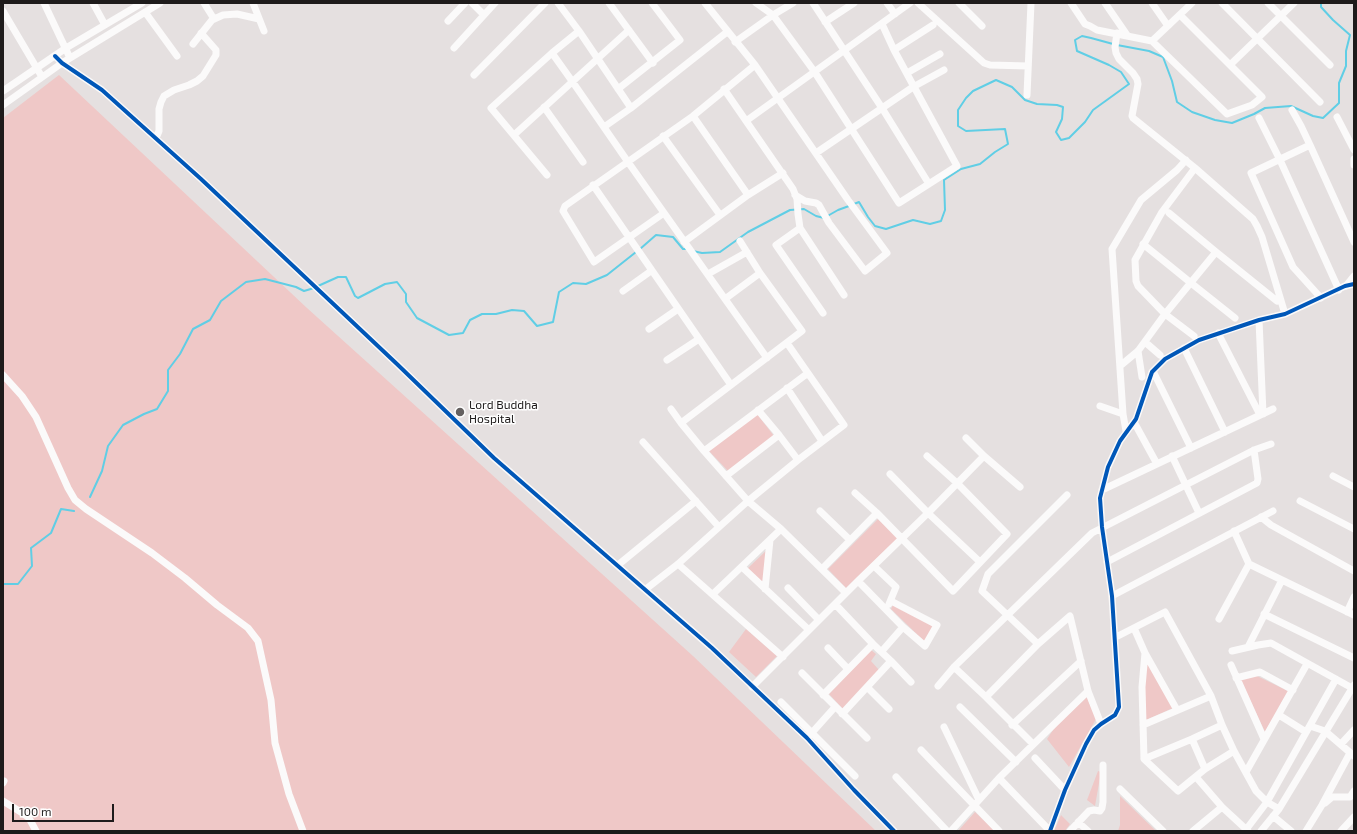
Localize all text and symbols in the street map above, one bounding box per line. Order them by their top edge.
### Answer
place label: Lord Buddha Hospital [469,398,538,426]
marker: Lord Buddha Hospital [454,406,466,418]
scale bar [14,796,116,822]
text: 100 m [19,804,51,818]

